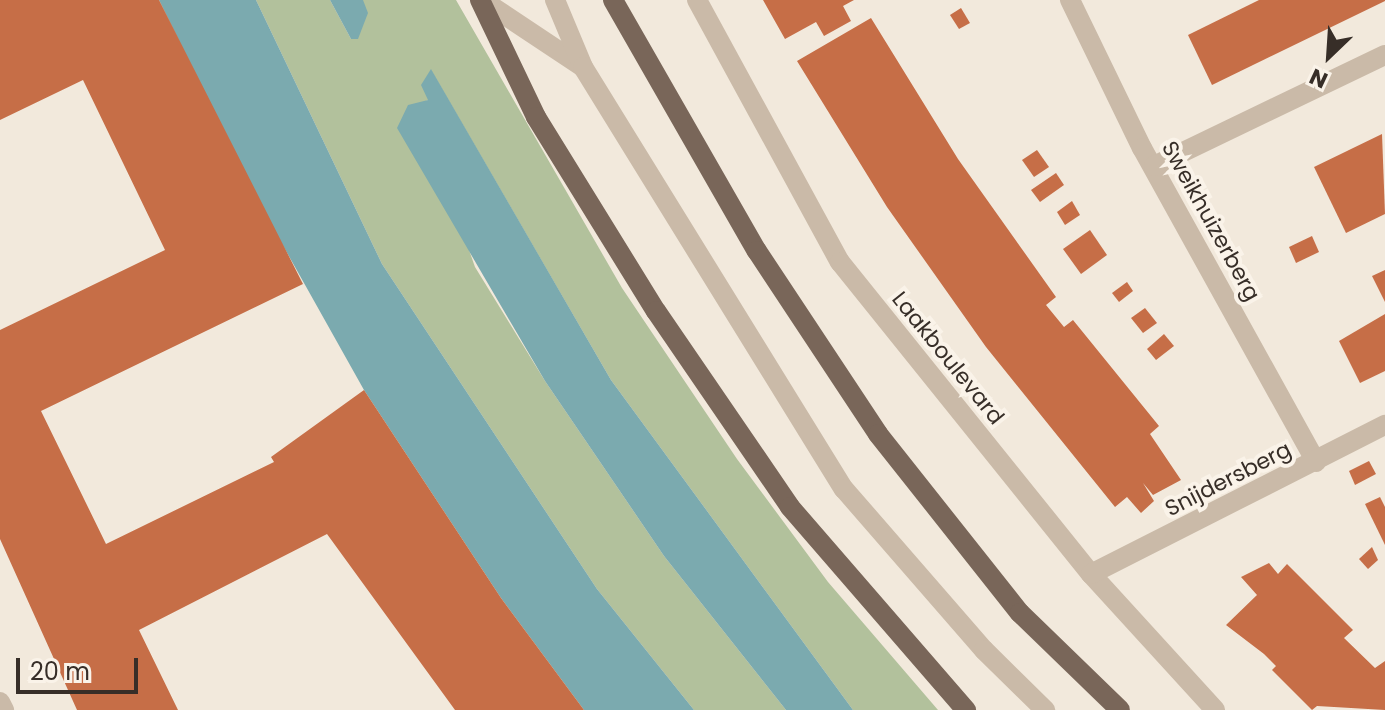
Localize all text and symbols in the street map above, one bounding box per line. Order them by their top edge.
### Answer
north arrow [1289,16,1369,96]
text: N [1305,61,1333,96]
street label: Sweikhuizerberg [1156,137,1266,305]
street label: Laakboulevard [886,286,1010,430]
street label: Snijdersberg [1161,436,1295,522]
scale bar [20,642,142,692]
text: 20 m [30,655,90,688]

